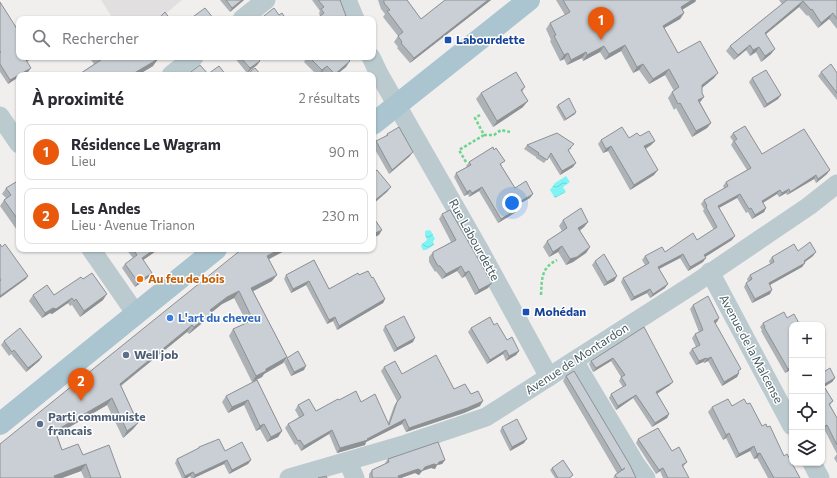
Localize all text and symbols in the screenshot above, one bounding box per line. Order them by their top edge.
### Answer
pin: 1 [588,7,614,40]
search box [16,16,376,60]
icon: search [30,27,52,49]
text: Rechercher [62,29,139,47]
place label: Labourdette [456,32,525,46]
marker: Labourdette [443,35,453,45]
text: À proximité [32,88,124,109]
text: 2 résultats [299,90,360,106]
text: Résidence Le Wagram [71,135,221,153]
text: 1 [43,144,49,160]
text: 90 m [329,144,359,160]
text: Lieu [71,153,96,169]
your location [502,193,522,213]
street label: Rue Labourdette [447,196,503,283]
text: Les Andes [71,199,141,217]
text: 2 [42,208,50,224]
text: 230 m [322,208,359,224]
text: Lieu · Avenue Trianon [71,217,195,233]
place label: Au feu de bois [148,271,225,285]
marker: Au feu de bois [135,274,145,284]
street label: Avenue de la Malcense [717,292,786,405]
place label: Mohédan [534,304,586,318]
marker: Mohédan [521,307,531,317]
place label: L'art du cheveu [178,310,261,324]
marker: L'art du cheveu [165,313,175,323]
street label: Avenue de Montardon [522,320,631,397]
map controls [789,322,825,466]
button: + [789,322,825,358]
place label: Well job [134,347,178,361]
marker: Well job [121,350,131,360]
button: − [789,358,825,394]
pin: 2 [68,368,94,401]
button: locate [789,394,825,430]
place label: Parti communiste francais [48,409,146,437]
marker: Parti communiste francais [35,419,45,429]
button: layers [789,430,825,466]

